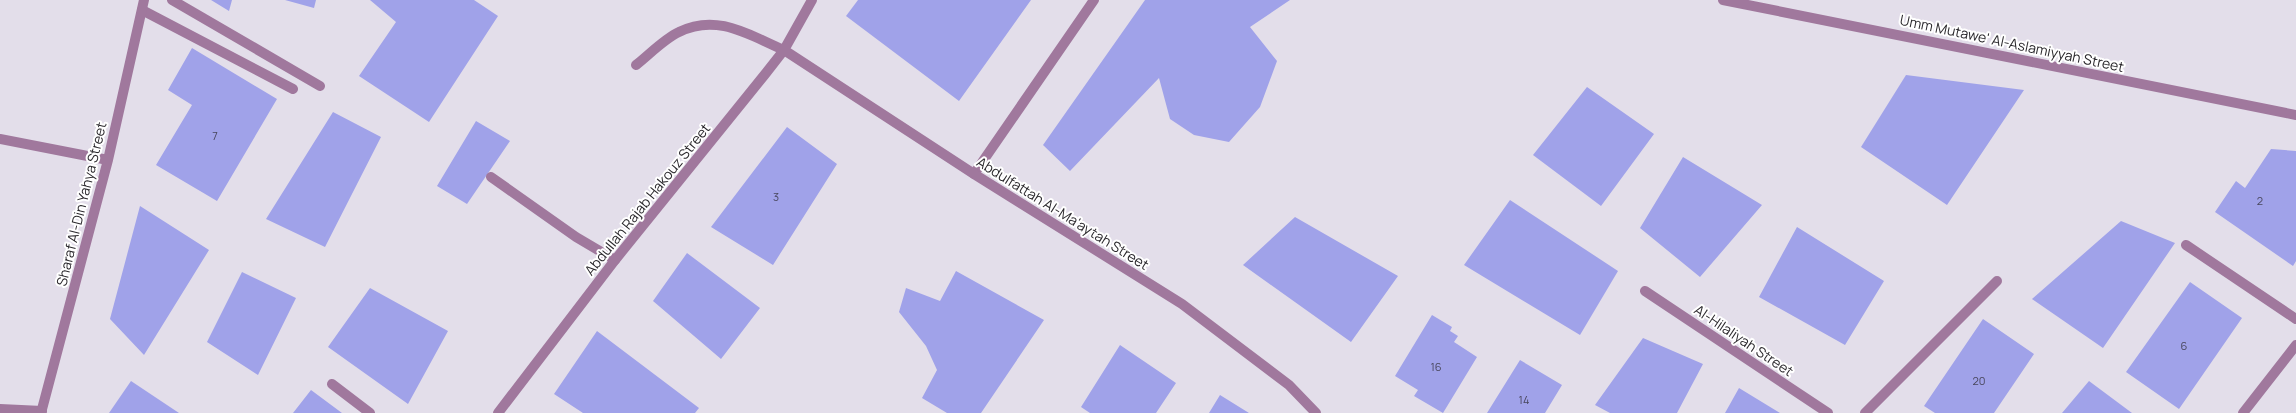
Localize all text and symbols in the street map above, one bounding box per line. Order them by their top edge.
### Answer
street label: Umm Mutawe' Al-Aslamiyyah Street [1898,10,2126,76]
street label: Abdullah Rajab Hakouz Street [580,119,714,279]
street label: Sharaf Al-Din Yahya Street [51,120,111,288]
house number: 7 [212,128,218,143]
street label: Abdulfattah Al-Ma'aytah Street [973,152,1153,274]
house number: 3 [773,189,779,204]
house number: 2 [2257,193,2263,208]
street label: Al-Hilaliyah Street [1691,300,1798,380]
house number: 6 [2181,338,2188,353]
house number: 16 [1430,359,1442,374]
house number: 20 [1973,373,1985,388]
house number: 14 [1519,392,1529,407]

